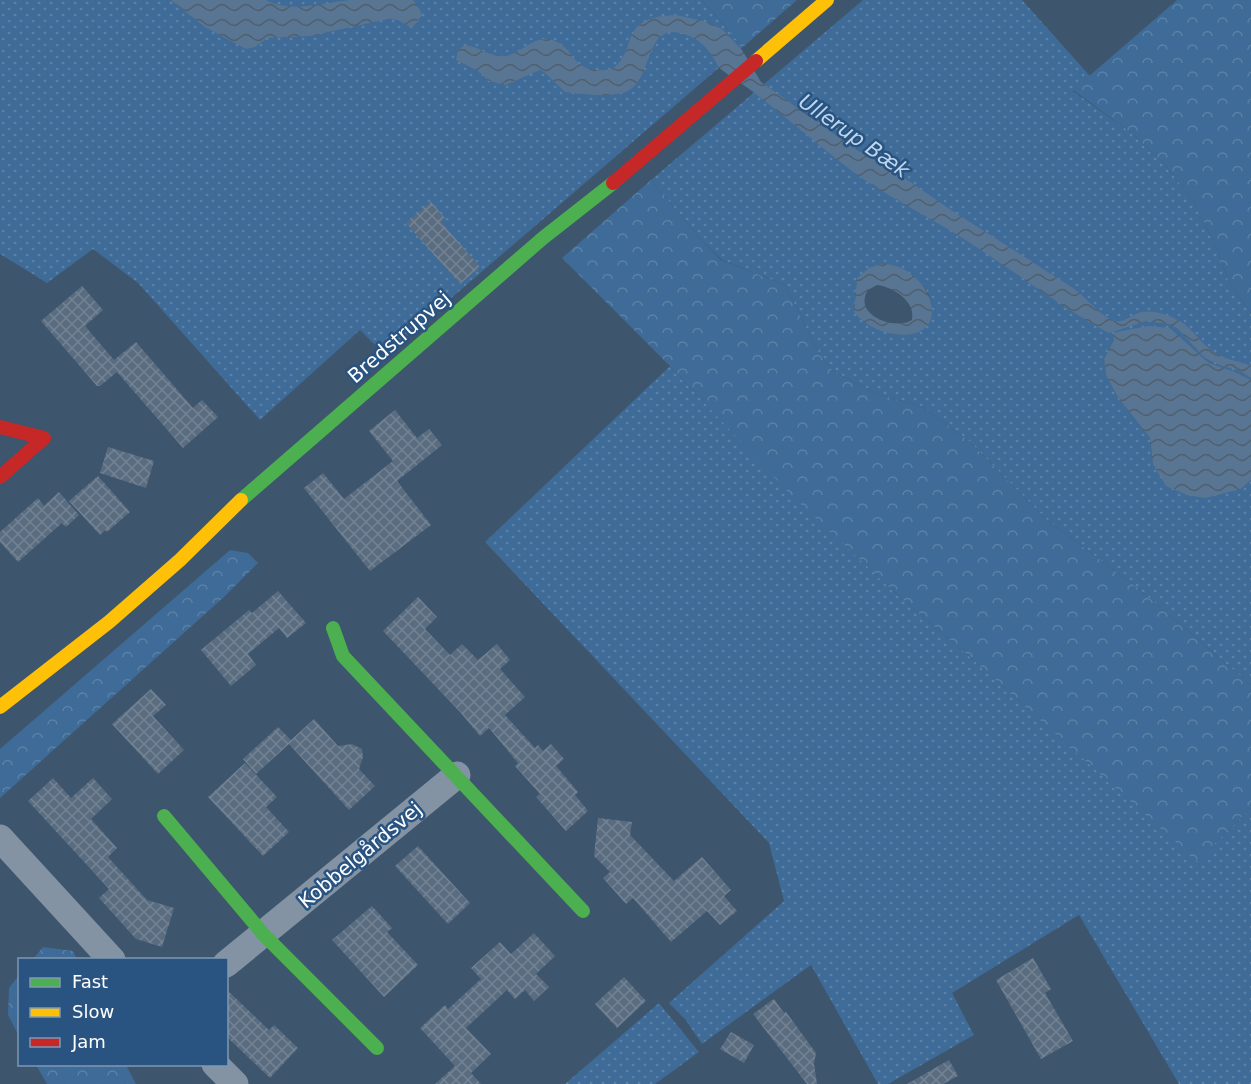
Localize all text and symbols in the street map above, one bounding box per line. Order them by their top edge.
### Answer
water label: Ullerup Bæk [794,89,915,183]
street label: Bredstrupvej [343,286,455,388]
street label: Kobbelgårdsvej [294,797,426,913]
legend [18,958,228,1066]
text: Fast [72,971,108,992]
text: Slow [72,1001,114,1022]
text: Jam [71,1031,106,1052]

